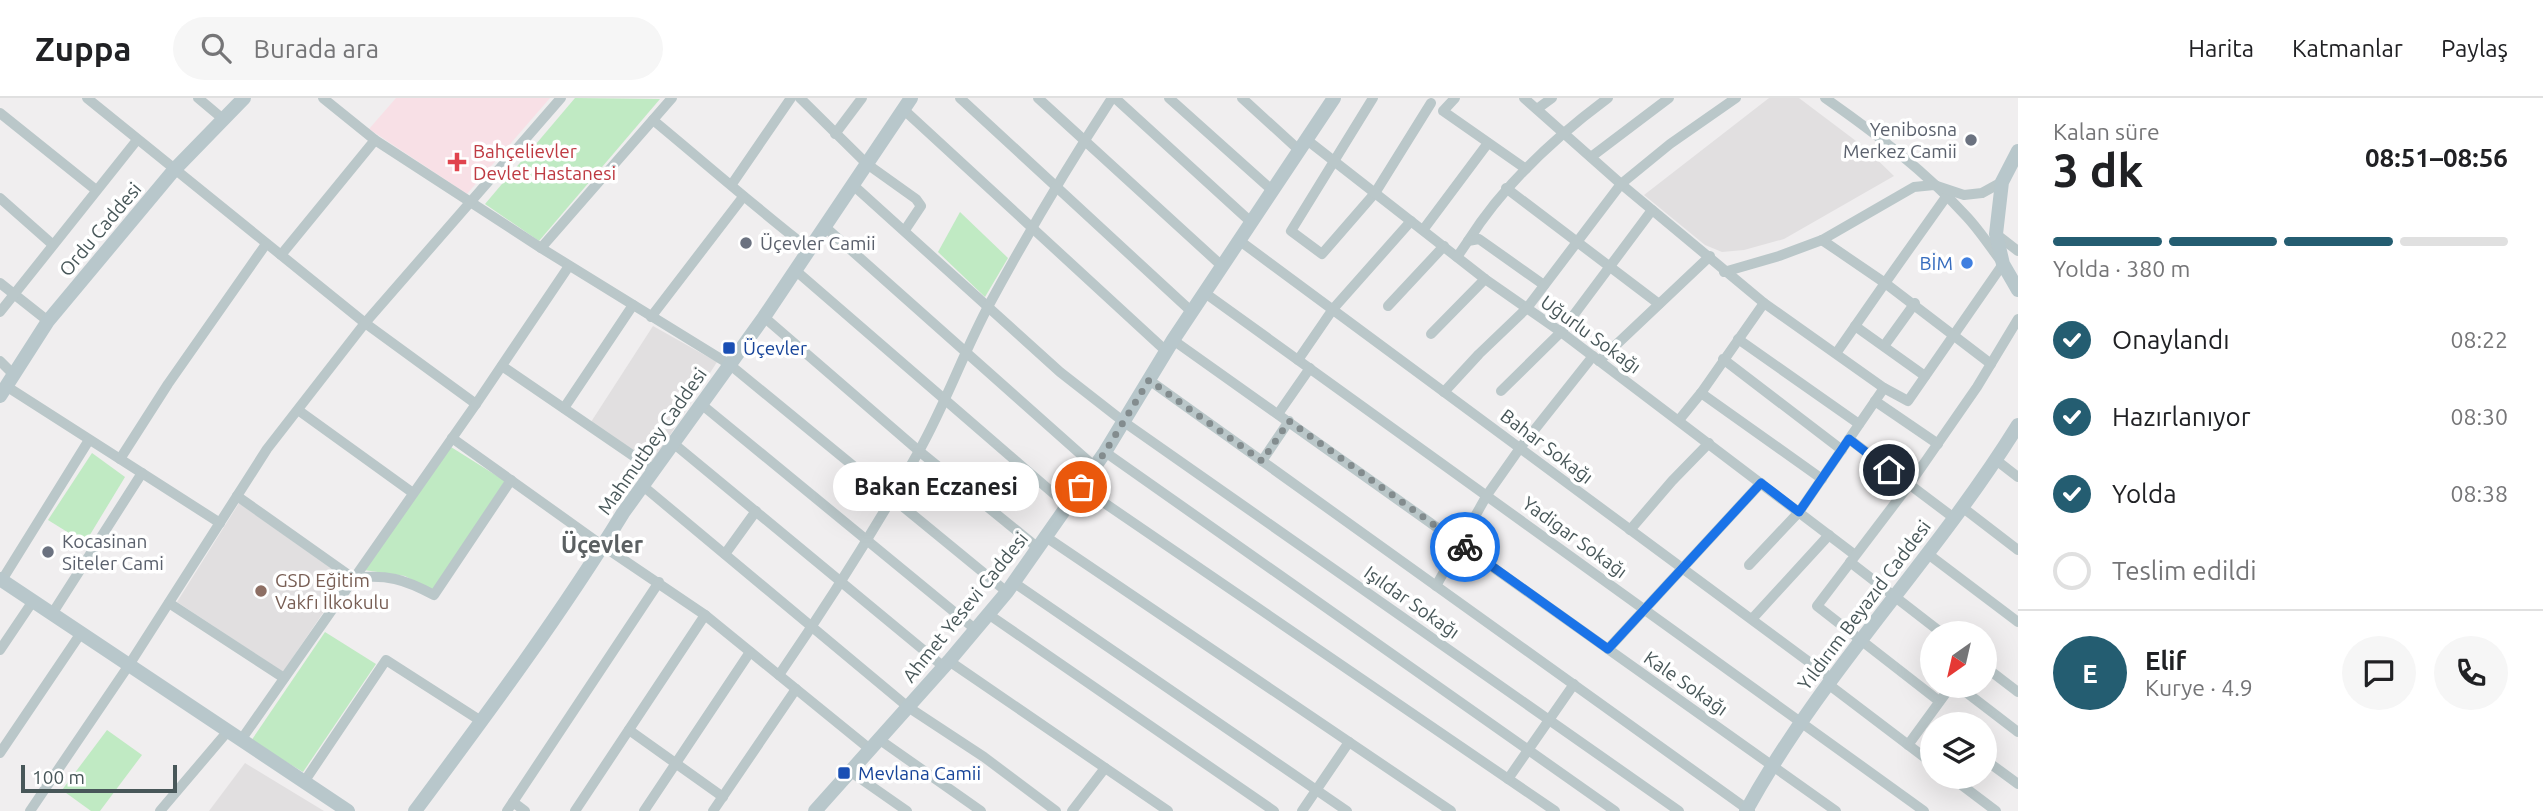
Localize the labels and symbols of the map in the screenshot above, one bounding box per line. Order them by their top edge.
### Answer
place label: Yenibosna Merkez Camii [1843,118,1957,162]
marker: Yenibosna Merkez Camii [1963,132,1979,148]
place label: Bahçelievler Devlet Hastanesi [473,140,616,184]
marker: Bahçelievler Devlet Hastanesi [447,152,467,172]
street label: Ordu Caddesi [55,178,145,280]
place label: Üçevler Camii [760,232,876,254]
marker: Üçevler Camii [738,235,754,251]
place label: BİM [1920,252,1953,274]
marker: BİM [1959,255,1975,271]
street label: Uğurlu Sokağı [1537,290,1645,378]
place label: Üçevler [743,337,807,359]
marker: Üçevler [721,340,737,356]
street label: Mahmutbey Caddesi [593,363,711,519]
street label: Bahar Sokağı [1496,404,1598,488]
pin [1859,440,1919,500]
pin [1051,457,1111,517]
callout: Bakan Eczanesi [832,462,1039,512]
street label: Yadigar Sokağı [1518,492,1632,582]
courier [1430,512,1500,582]
street label: Yıldırım Beyazıd Caddesi [1793,516,1935,694]
street label: Ahmet Yesevi Caddesi [898,528,1032,686]
place label: Kocasinan Siteler Cami [62,530,164,574]
district label: Üçevler [561,530,644,558]
marker: Kocasinan Siteler Cami [40,544,56,560]
street label: Işıldar Sokağı [1360,561,1464,643]
place label: GSD Eğitim Vakfı İlkokulu [275,569,389,613]
marker: GSD Eğitim Vakfı İlkokulu [253,583,269,599]
north arrow [1920,621,1997,698]
street label: Kale Sokağı [1640,646,1732,720]
scale bar [21,762,177,794]
place label: Mevlana Camii [858,762,981,784]
marker: Mevlana Camii [836,765,852,781]

